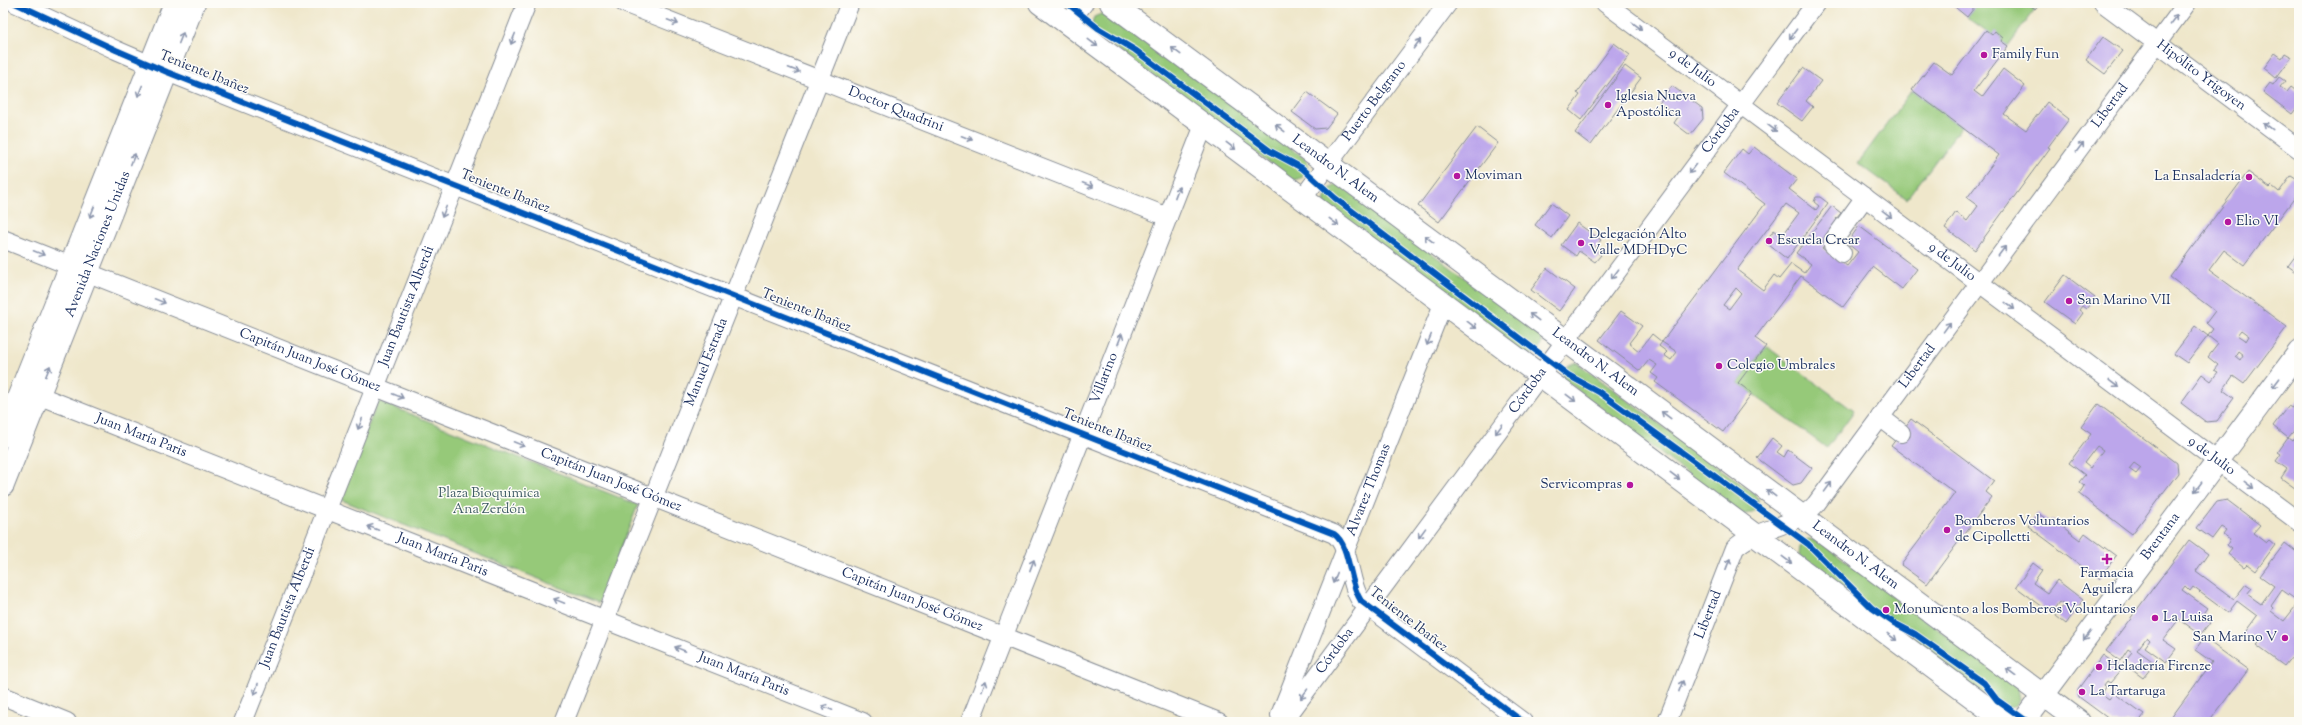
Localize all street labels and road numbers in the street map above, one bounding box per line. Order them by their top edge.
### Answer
street label: Hipólito Yrigoyen [2152,36,2250,116]
street label: 9 de Julio [1664,44,1720,93]
street label: Teniente Ibañez [156,46,252,100]
street label: Puerto Belgrano [1338,56,1412,146]
street label: Libertad [2088,80,2134,132]
street label: Doctor Quadrini [845,82,946,138]
street label: Córdoba [1697,103,1746,158]
street label: Leandro N. Alem [1287,130,1383,209]
street label: Teniente Ibañez [457,165,553,219]
street label: Avenida Naciones Unidas [60,168,136,320]
street label: 9 de Julio [1924,238,1980,287]
street label: Juan Bautista Alberdi [374,243,440,371]
street label: Teniente Ibañez [758,284,854,338]
street label: Manuel Estrada [680,315,734,410]
street label: Capitán Juan José Gómez [236,324,383,398]
street label: Leandro N. Alem [1547,324,1643,402]
street label: Libertad [1895,340,1941,393]
street label: Villarino [1086,350,1124,407]
street label: Córdoba [1504,363,1553,418]
street label: Teniente Ibañez [1059,404,1155,458]
street label: Juan María Paris [92,409,190,463]
street label: 9 de Julio [2183,432,2239,481]
street label: Alvarez Thomas [1342,441,1397,539]
street label: Capitán Juan José Gómez [537,443,685,518]
street label: Brentana [2137,508,2186,565]
street label: Leandro N. Alem [1807,517,1903,595]
street label: Juan María Paris [393,528,491,582]
street label: Juan Bautista Alberdi [255,544,321,672]
street label: Capitán Juan José Gómez [838,563,986,637]
street label: Teniente Ibañez [1364,583,1452,657]
street label: Libertad [1690,588,1727,642]
street label: Córdoba [1312,624,1360,679]
street label: Juan María Paris [694,647,792,702]

